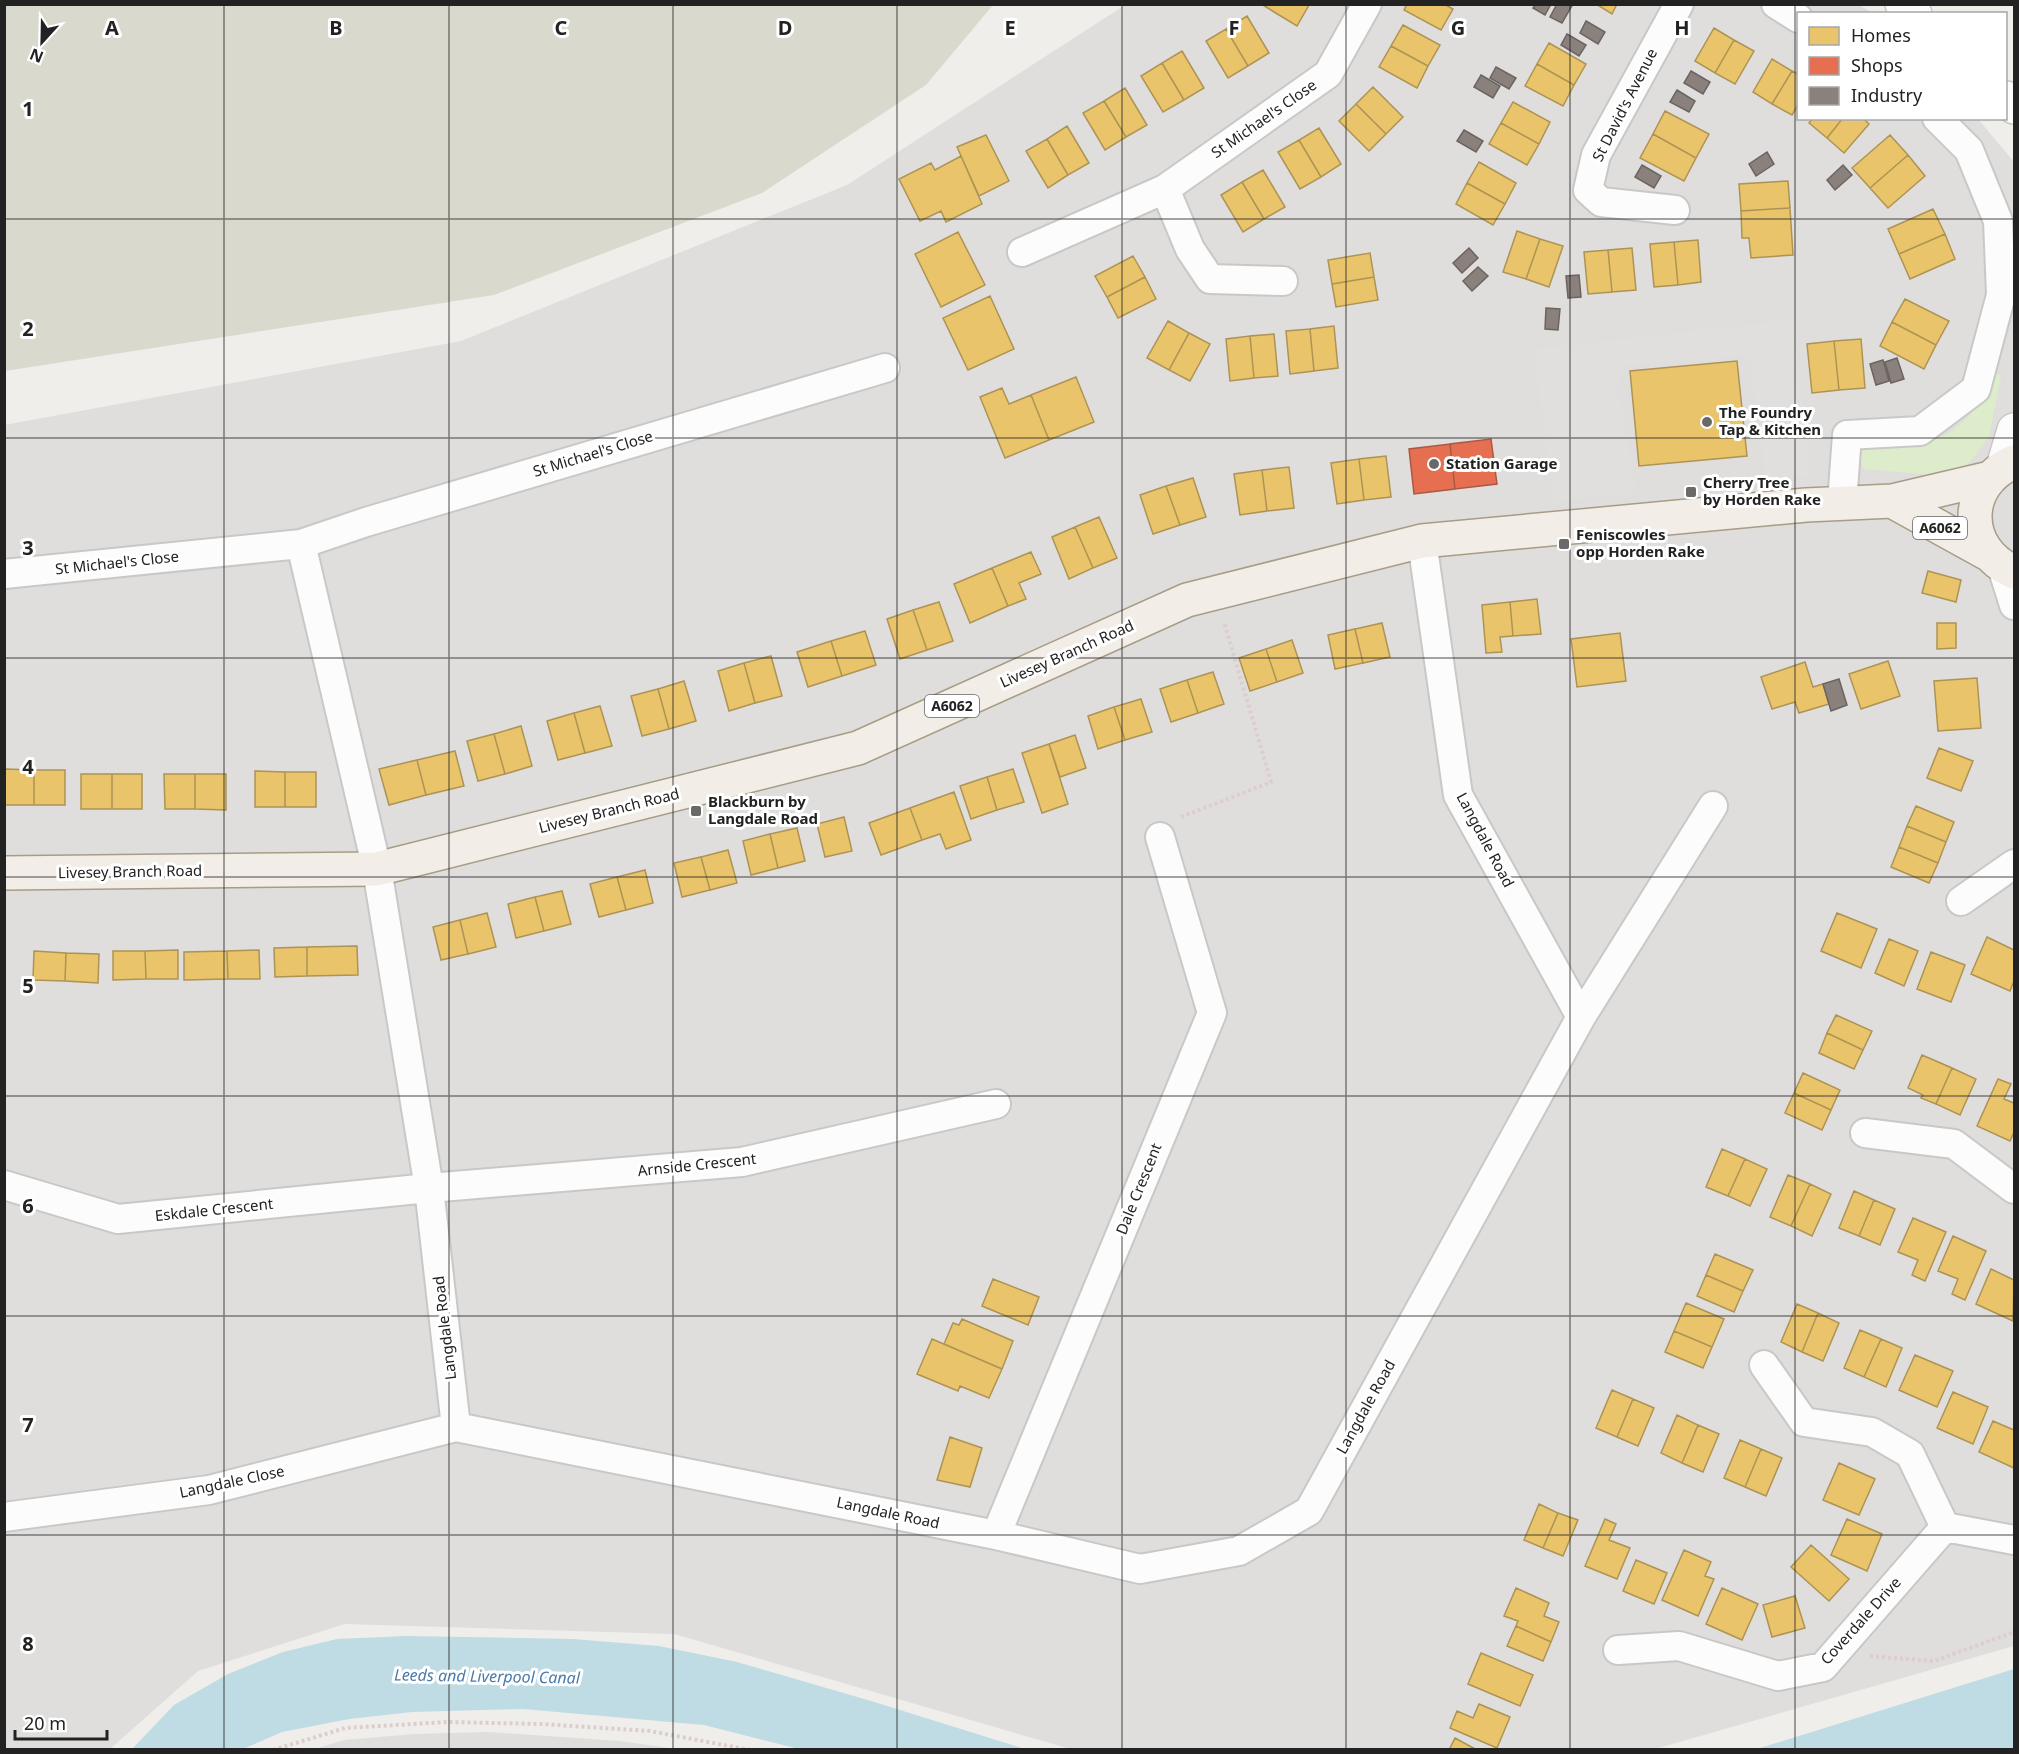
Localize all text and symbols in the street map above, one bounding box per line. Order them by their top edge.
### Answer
north arrow [12,12,72,72]
legend [1797,12,2007,120]
text: A [105,14,119,41]
text: B [329,14,343,41]
text: C [555,14,568,41]
text: D [778,14,792,41]
text: E [1004,14,1016,41]
text: F [1229,14,1239,41]
text: G [1451,14,1465,41]
text: H [1674,14,1690,41]
text: Homes [1851,23,1911,47]
text: N [26,43,47,69]
street label: St David's Avenue [1587,45,1661,164]
text: Shops [1851,53,1903,77]
street label: St Michael's Close [1207,74,1320,162]
text: Industry [1851,83,1923,107]
text: 1 [22,95,34,122]
text: 2 [22,315,34,342]
place label: The Foundry Tap & Kitchen [1719,402,1821,439]
marker: The Foundry Tap & Kitchen [1700,415,1714,429]
street label: St Michael's Close [530,425,655,481]
place label: Station Garage [1446,453,1557,473]
marker: Station Garage [1427,457,1441,471]
place label: Cherry Tree by Horden Rake [1703,472,1821,509]
marker: Cherry Tree by Horden Rake [1684,485,1698,499]
road number: A6062 [1913,517,1967,539]
place label: Feniscowles opp Horden Rake [1576,524,1705,561]
text: 3 [22,534,34,561]
marker: Feniscowles opp Horden Rake [1557,537,1571,551]
street label: St Michael's Close [54,546,180,578]
street label: Livesey Branch Road [997,615,1137,692]
road number: A6062 [925,695,979,717]
text: 4 [22,753,34,780]
street label: Livesey Branch Road [536,783,681,837]
street label: Langdale Road [1452,789,1519,890]
place label: Blackburn by Langdale Road [708,791,818,828]
marker: Blackburn by Langdale Road [689,804,703,818]
street label: Livesey Branch Road [58,860,202,882]
text: 5 [22,972,34,999]
street label: Dale Crescent [1111,1139,1166,1237]
street label: Arnside Crescent [637,1148,758,1180]
text: 6 [22,1192,34,1219]
street label: Eskdale Crescent [154,1193,275,1225]
street label: Langdale Road [428,1275,460,1381]
street label: Langdale Road [1331,1356,1399,1457]
text: 7 [22,1411,34,1438]
street label: Langdale Close [178,1460,286,1502]
street label: Langdale Road [835,1491,941,1533]
street label: Coverdale Drive [1816,1572,1905,1668]
text: 8 [22,1630,34,1657]
water label: Leeds and Liverpool Canal [394,1663,581,1689]
scale bar [15,1703,106,1741]
text: 20 m [24,1711,66,1735]

